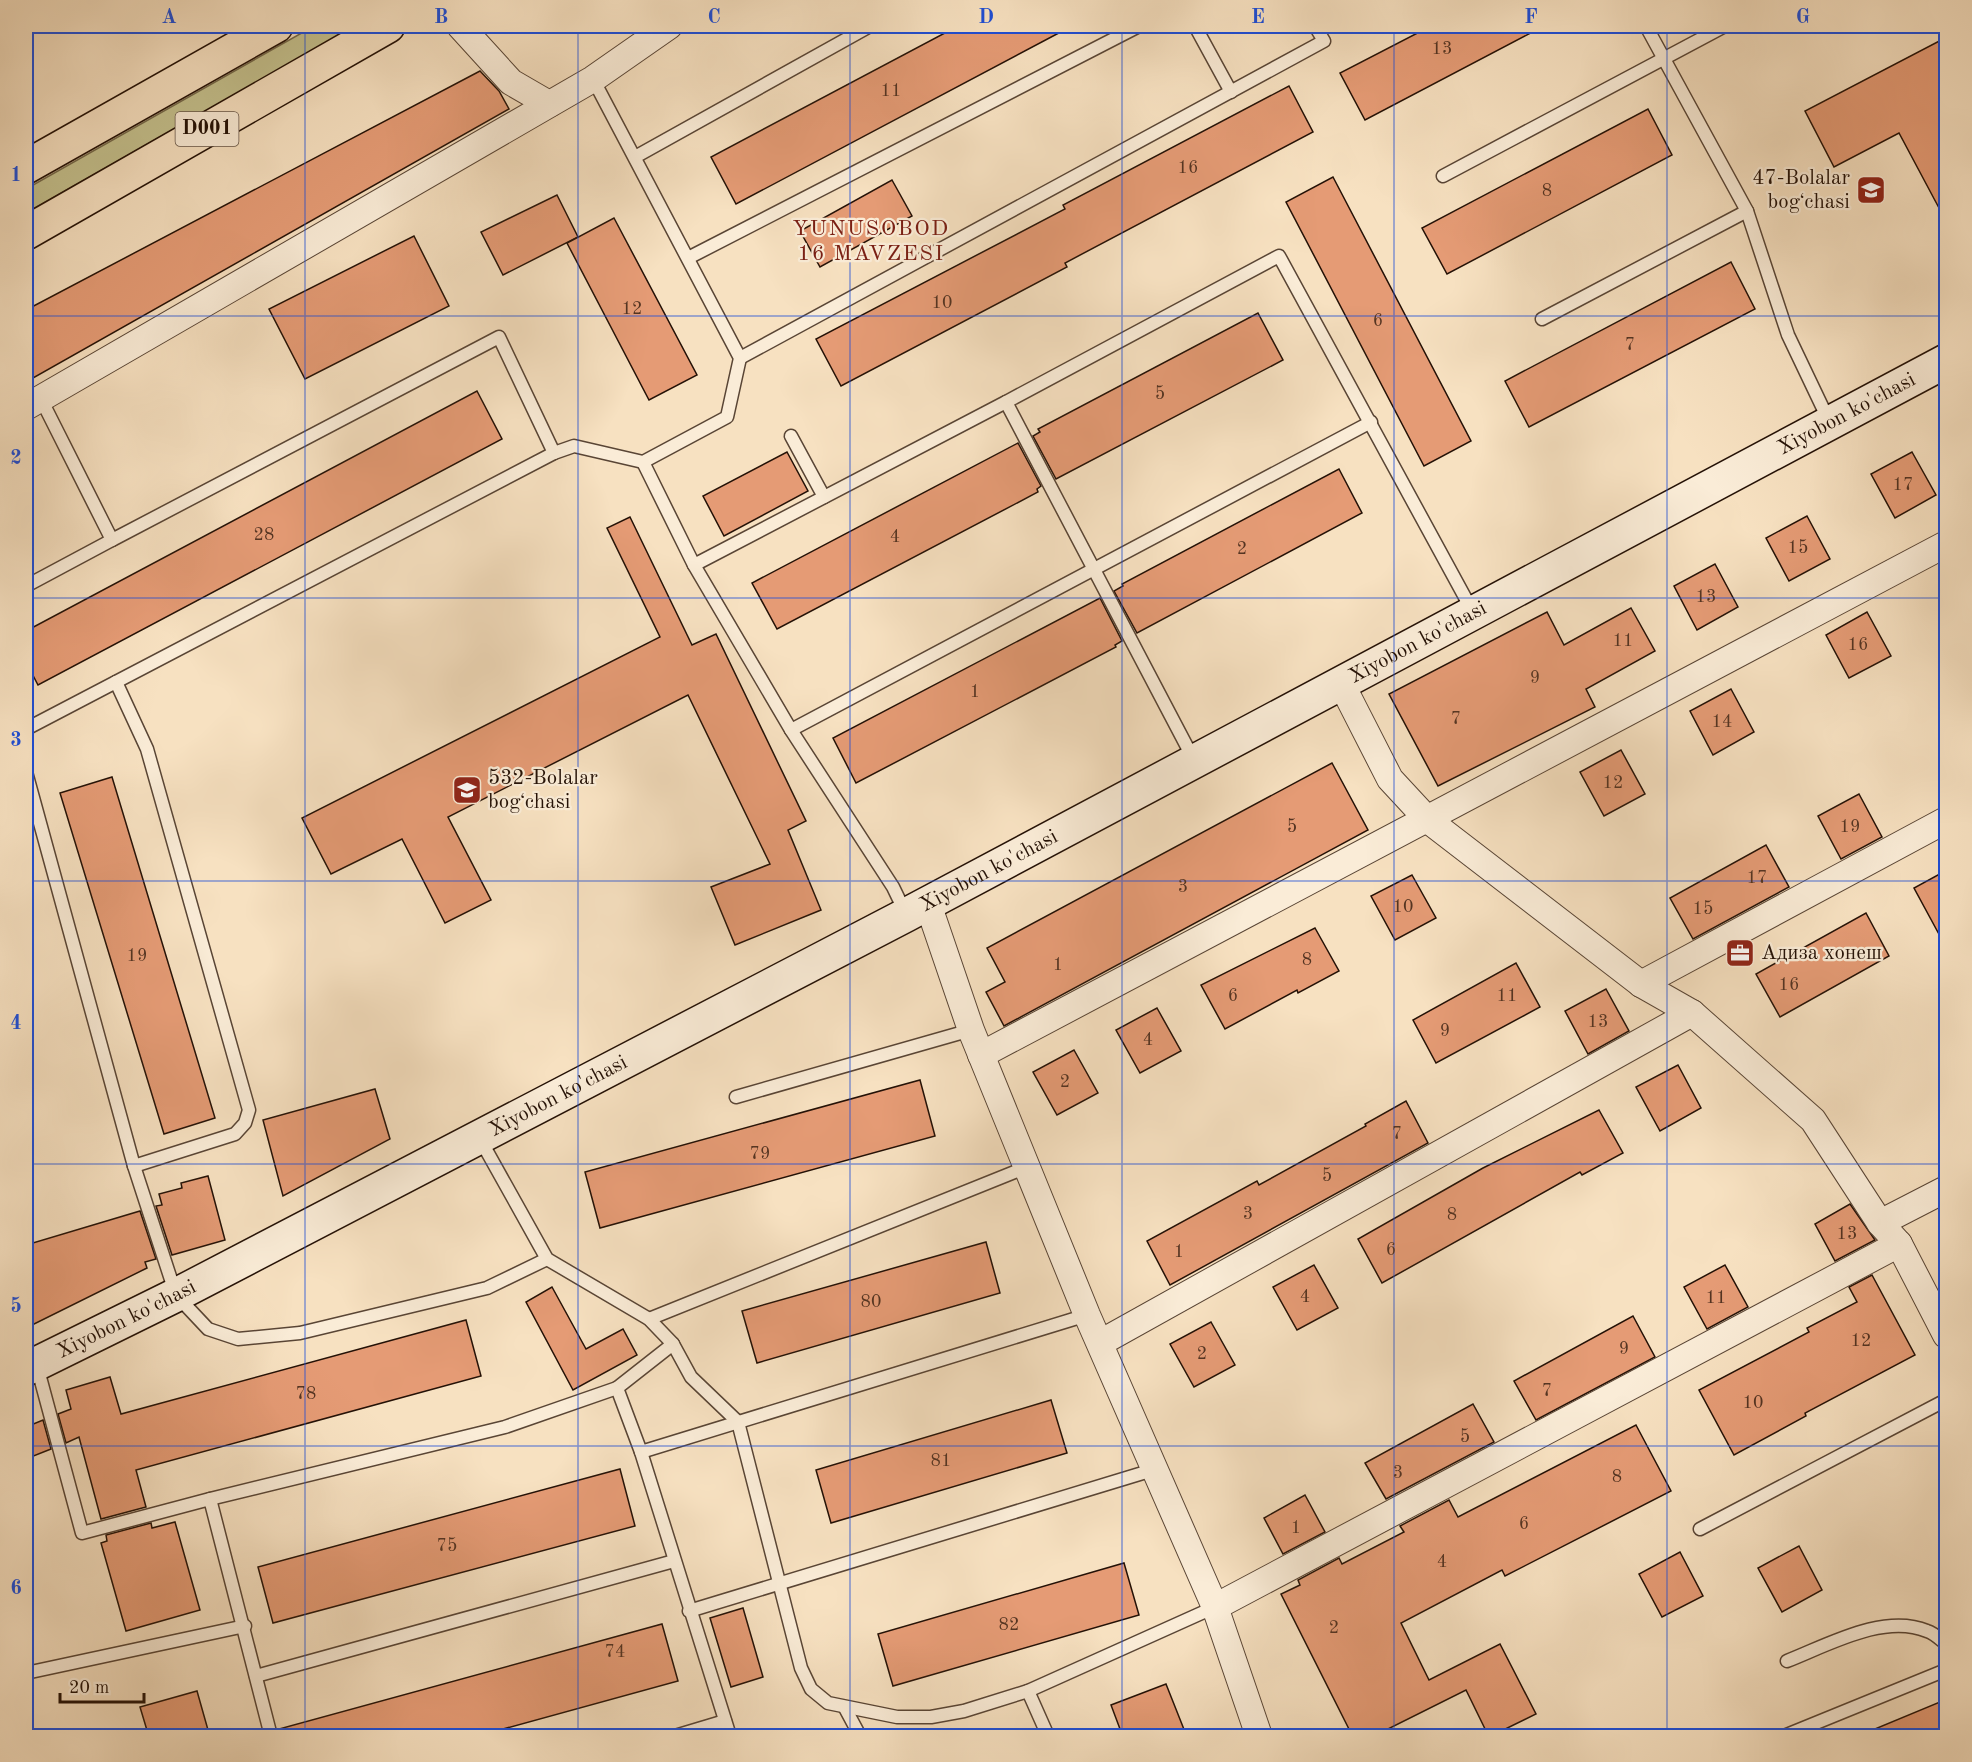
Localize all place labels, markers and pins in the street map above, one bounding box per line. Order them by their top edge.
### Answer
place label: 47-Bolalar bogʻchasi [1752,168,1850,213]
school or university icon: 47-Bolalar bogʻchasi [1855,174,1887,206]
place label: 532-Bolalar bogʻchasi [488,768,598,813]
school or university icon: 532-Bolalar bogʻchasi [451,774,483,806]
office icon: Адиза хонеш [1724,937,1756,969]
place label: Адиза хонеш [1761,943,1882,964]

